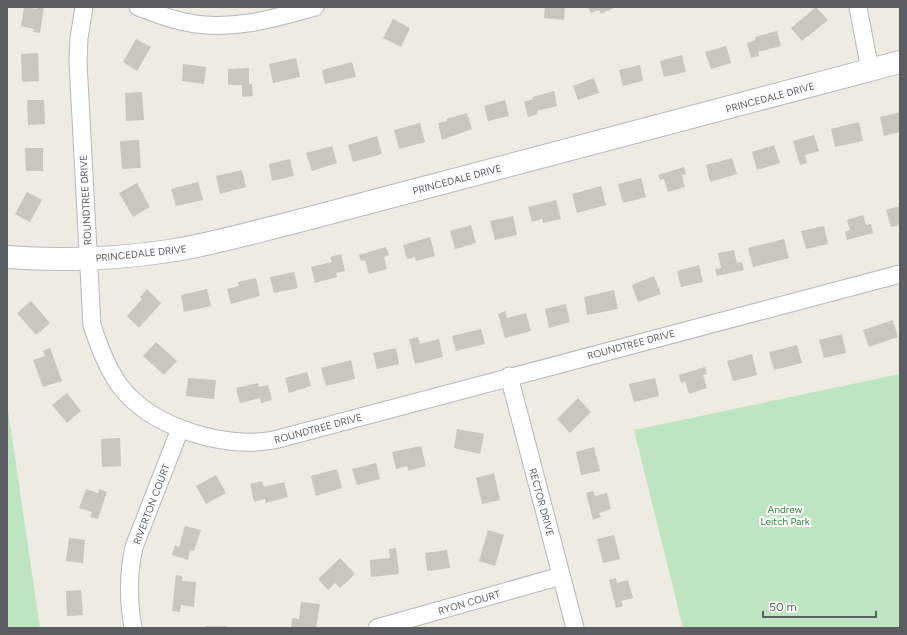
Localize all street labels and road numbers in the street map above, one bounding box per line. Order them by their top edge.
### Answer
street label: PRINCEDALE DRIVE [724,79,816,116]
street label: ROUNDTREE DRIVE [77,154,94,245]
street label: PRINCEDALE DRIVE [411,161,503,198]
street label: PRINCEDALE DRIVE [95,242,187,265]
street label: ROUNDTREE DRIVE [586,326,677,362]
street label: ROUNDTREE DRIVE [273,410,364,446]
street label: RIVERTON COURT [130,462,173,546]
street label: RECTOR DRIVE [526,467,557,538]
street label: RYON COURT [437,587,502,618]

